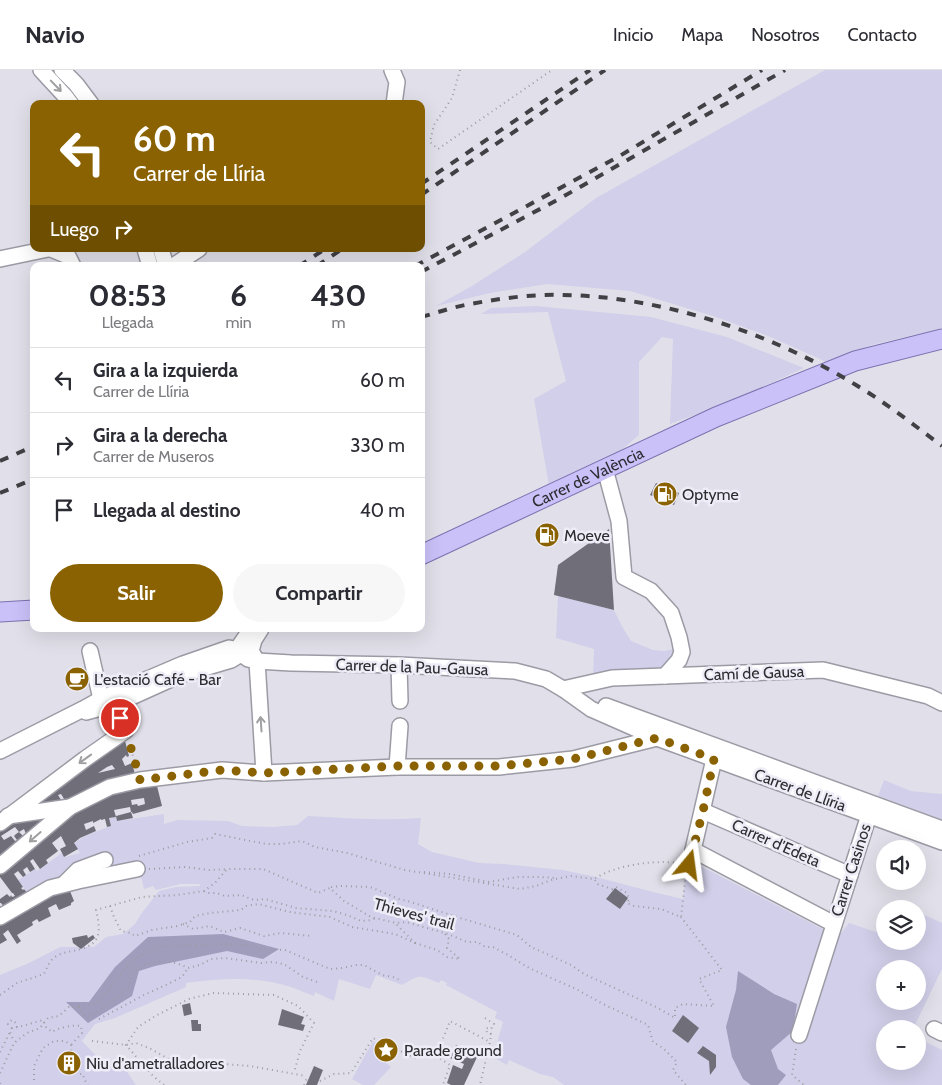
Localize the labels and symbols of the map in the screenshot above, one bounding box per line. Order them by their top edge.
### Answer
one-way arrow [50,80,62,93]
street label: Carrer de València [529,443,647,511]
fuel station icon: Optyme [652,481,678,507]
place label: Optyme [682,485,739,504]
fuel station icon: Moeve [534,522,560,548]
place label: Moeve [564,526,610,545]
street label: Carrer de la Pau-Gausa [335,655,489,679]
street label: Camí de Gausa [704,662,805,684]
cafe icon: L'estació Café - Bar [64,666,90,692]
place label: L'estació Café - Bar [94,670,222,689]
pin [99,697,141,739]
one-way arrow [257,716,266,732]
one-way arrow [78,754,92,764]
street label: Carrer de Llíria [752,765,849,815]
street label: Carrer d'Edeta [729,815,823,871]
street label: Carrer Casinos [827,821,875,919]
one-way arrow [29,831,42,843]
position arrow [662,838,714,890]
street label: Thieves' trail [372,894,457,934]
place icon: Parade ground [373,1037,399,1063]
place label: Parade ground [404,1041,502,1060]
building icon: Niu d'ametralladores [56,1050,82,1076]
place label: Niu d'ametralladores [86,1054,225,1073]

